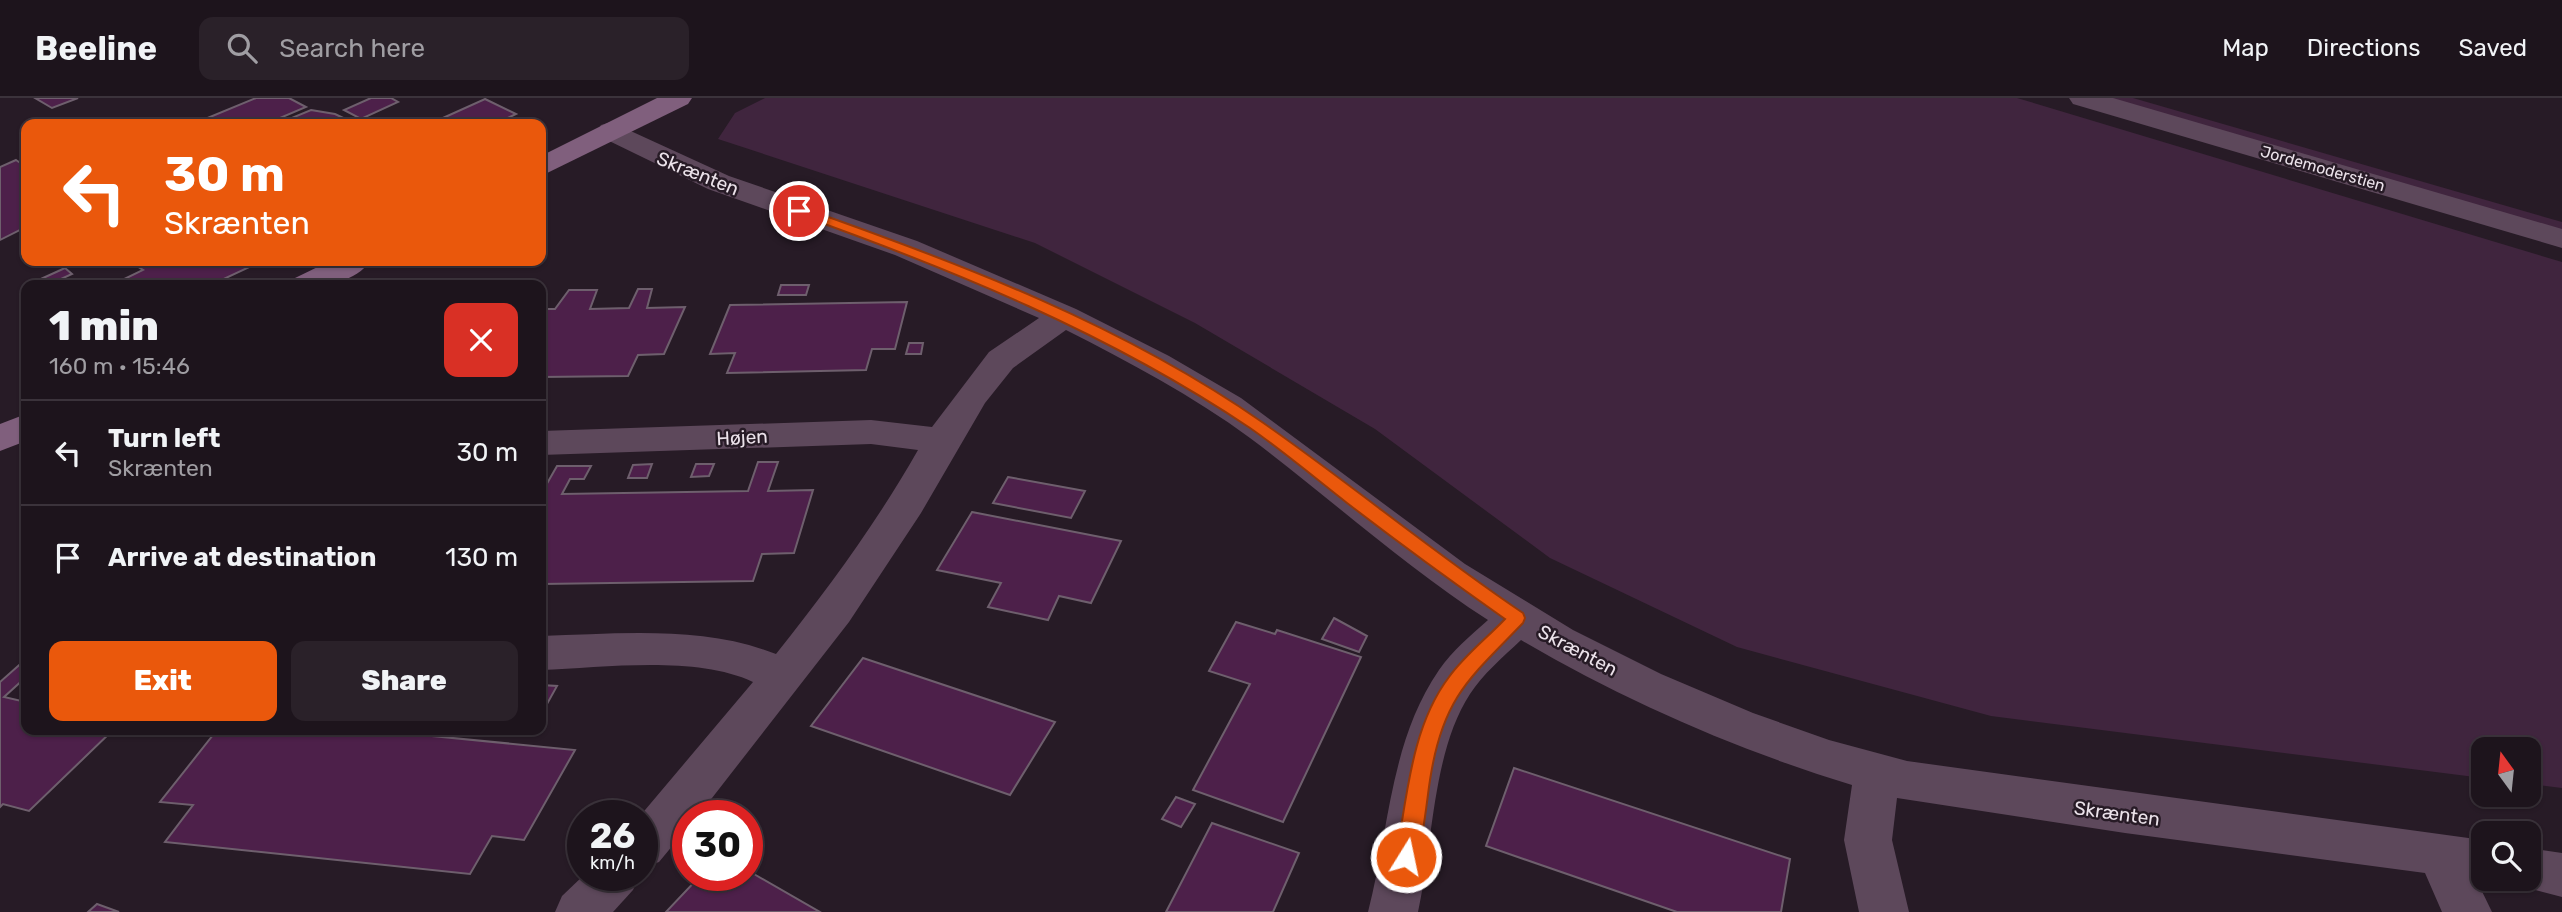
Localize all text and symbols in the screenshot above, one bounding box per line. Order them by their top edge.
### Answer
search box [199,17,689,80]
text: Beeline [35,29,157,68]
icon: search [223,29,261,67]
text: Search here [279,33,425,64]
text: Map [2222,34,2269,62]
text: Directions [2307,34,2420,62]
text: Saved [2458,34,2527,62]
street label: Jordemoderstien [2258,142,2387,195]
text: 30 m [164,145,285,203]
icon: left [49,147,140,238]
street label: Skrænten [653,147,742,200]
pin [769,181,829,241]
icon: arrive [780,192,818,230]
text: Skrænten [164,204,310,242]
text: 1 min [49,301,159,351]
button: close [444,303,518,377]
text: 160 m · 15:46 [49,352,190,380]
text: Turn left [108,423,220,454]
street label: Højen [716,425,768,450]
icon: left [49,434,87,472]
text: 30 m [456,437,518,468]
text: Skrænten [108,454,213,482]
icon: arrive [49,539,87,577]
text: Arrive at destination [108,542,376,573]
text: 130 m [445,542,518,573]
street label: Skrænten [1534,620,1621,681]
button: Exit [49,641,277,721]
button: Share [291,641,518,721]
north arrow [2471,737,2541,807]
map controls [2471,737,2541,891]
street label: Skrænten [2072,796,2161,831]
speed limit sign: 30 [672,800,763,891]
text: 26 [590,815,635,857]
position arrow [1369,820,1443,894]
button: search [2471,821,2541,891]
text: km/h [590,852,635,874]

